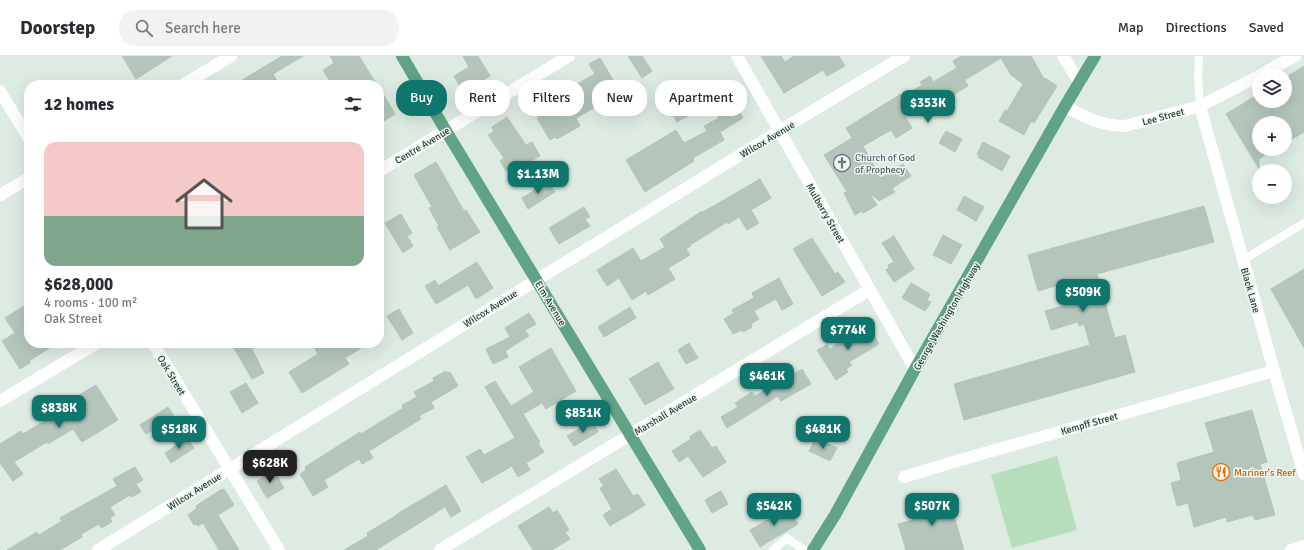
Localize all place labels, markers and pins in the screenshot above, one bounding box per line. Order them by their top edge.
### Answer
pin: $353K [900,90,956,124]
place label: Church of God of Prophecy [855,152,915,176]
church icon: Church of God of Prophecy [832,153,852,173]
pin: $1.13M [505,161,571,195]
pin: $509K [1055,279,1111,313]
pin: $774K [820,317,876,351]
pin: $461K [739,363,795,397]
pin: $838K [31,395,87,429]
pin: $851K [555,400,611,434]
pin: $518K [151,416,207,450]
pin: $481K [795,416,851,450]
pin: $628K [242,450,298,484]
restaurant icon: Mariner's Reef [1211,462,1231,482]
place label: Mariner's Reef [1234,467,1296,479]
pin: $542K [746,493,802,527]
pin: $507K [904,493,960,527]

